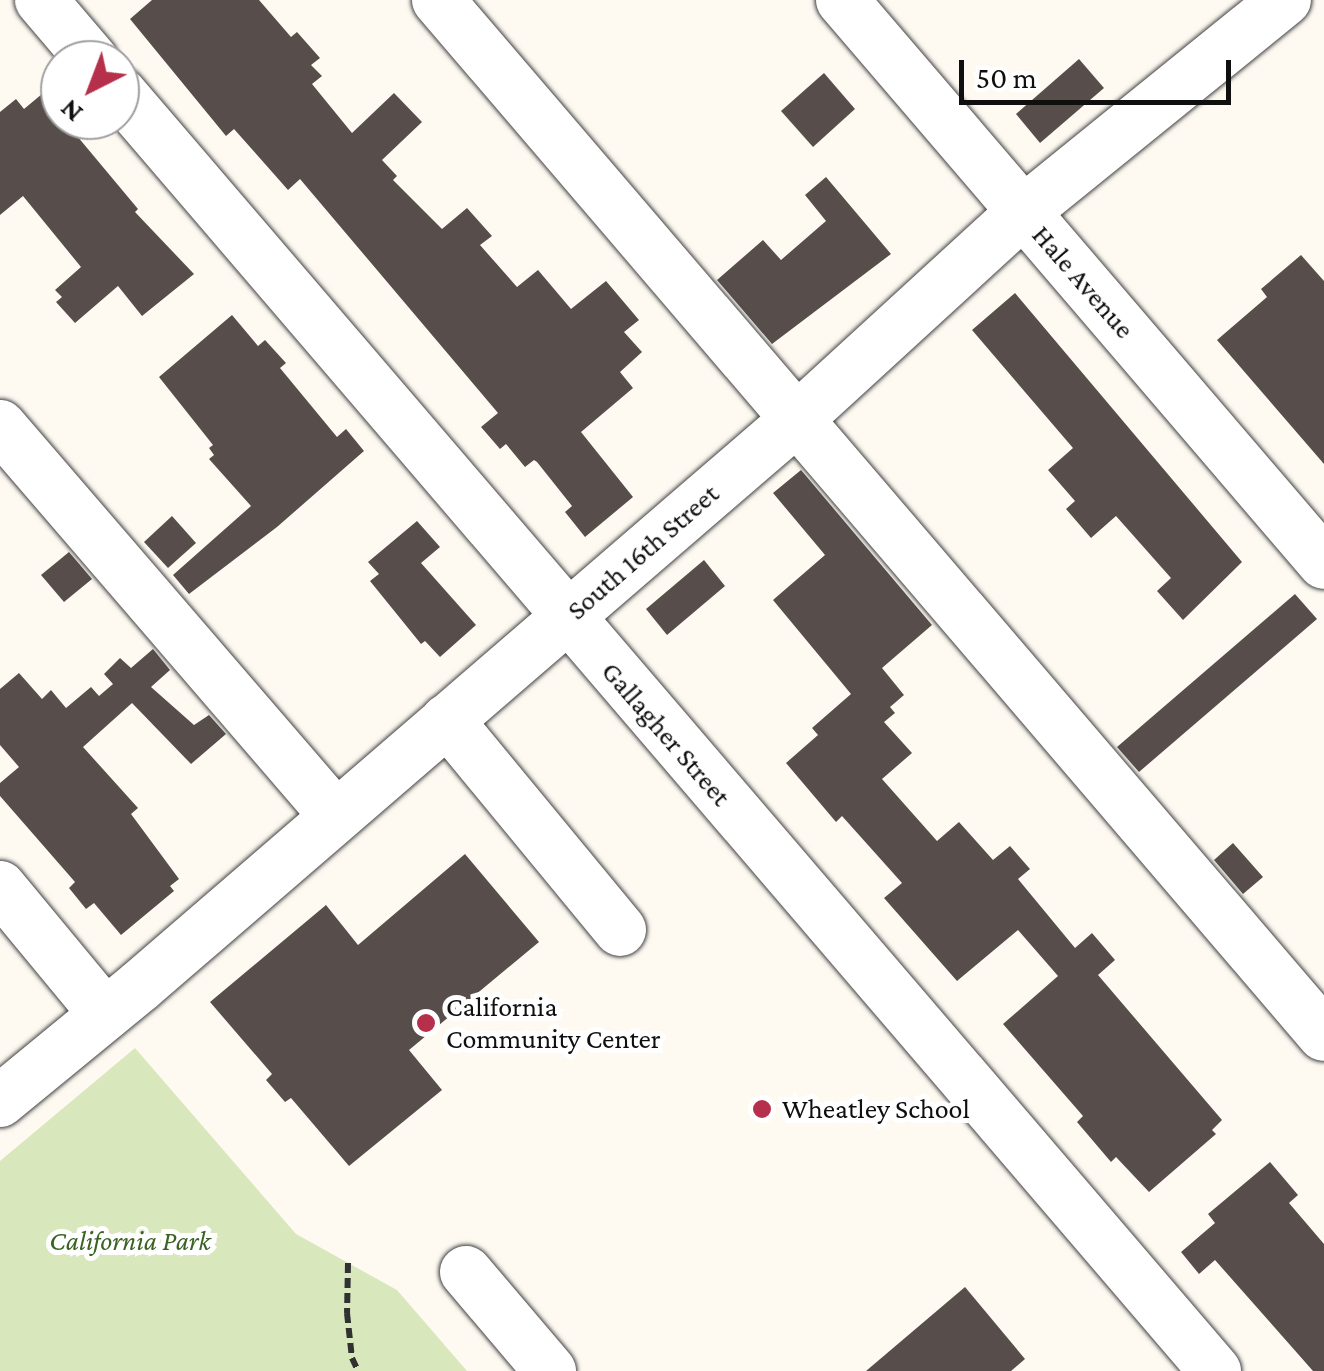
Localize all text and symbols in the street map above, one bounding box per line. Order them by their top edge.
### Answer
north arrow [40,40,140,140]
scale bar [964,40,1236,102]
text: 50 m [976,61,1037,94]
text: N [53,93,88,129]
street label: Hale Avenue [1025,219,1141,345]
street label: South 16th Street [560,477,726,627]
street label: Gallagher Street [594,655,738,813]
place label: California Community Center [446,990,661,1056]
marker: California Community Center [415,1012,437,1034]
place label: Wheatley School [782,1092,970,1126]
marker: Wheatley School [751,1098,773,1120]
park label: California Park [49,1224,211,1258]

